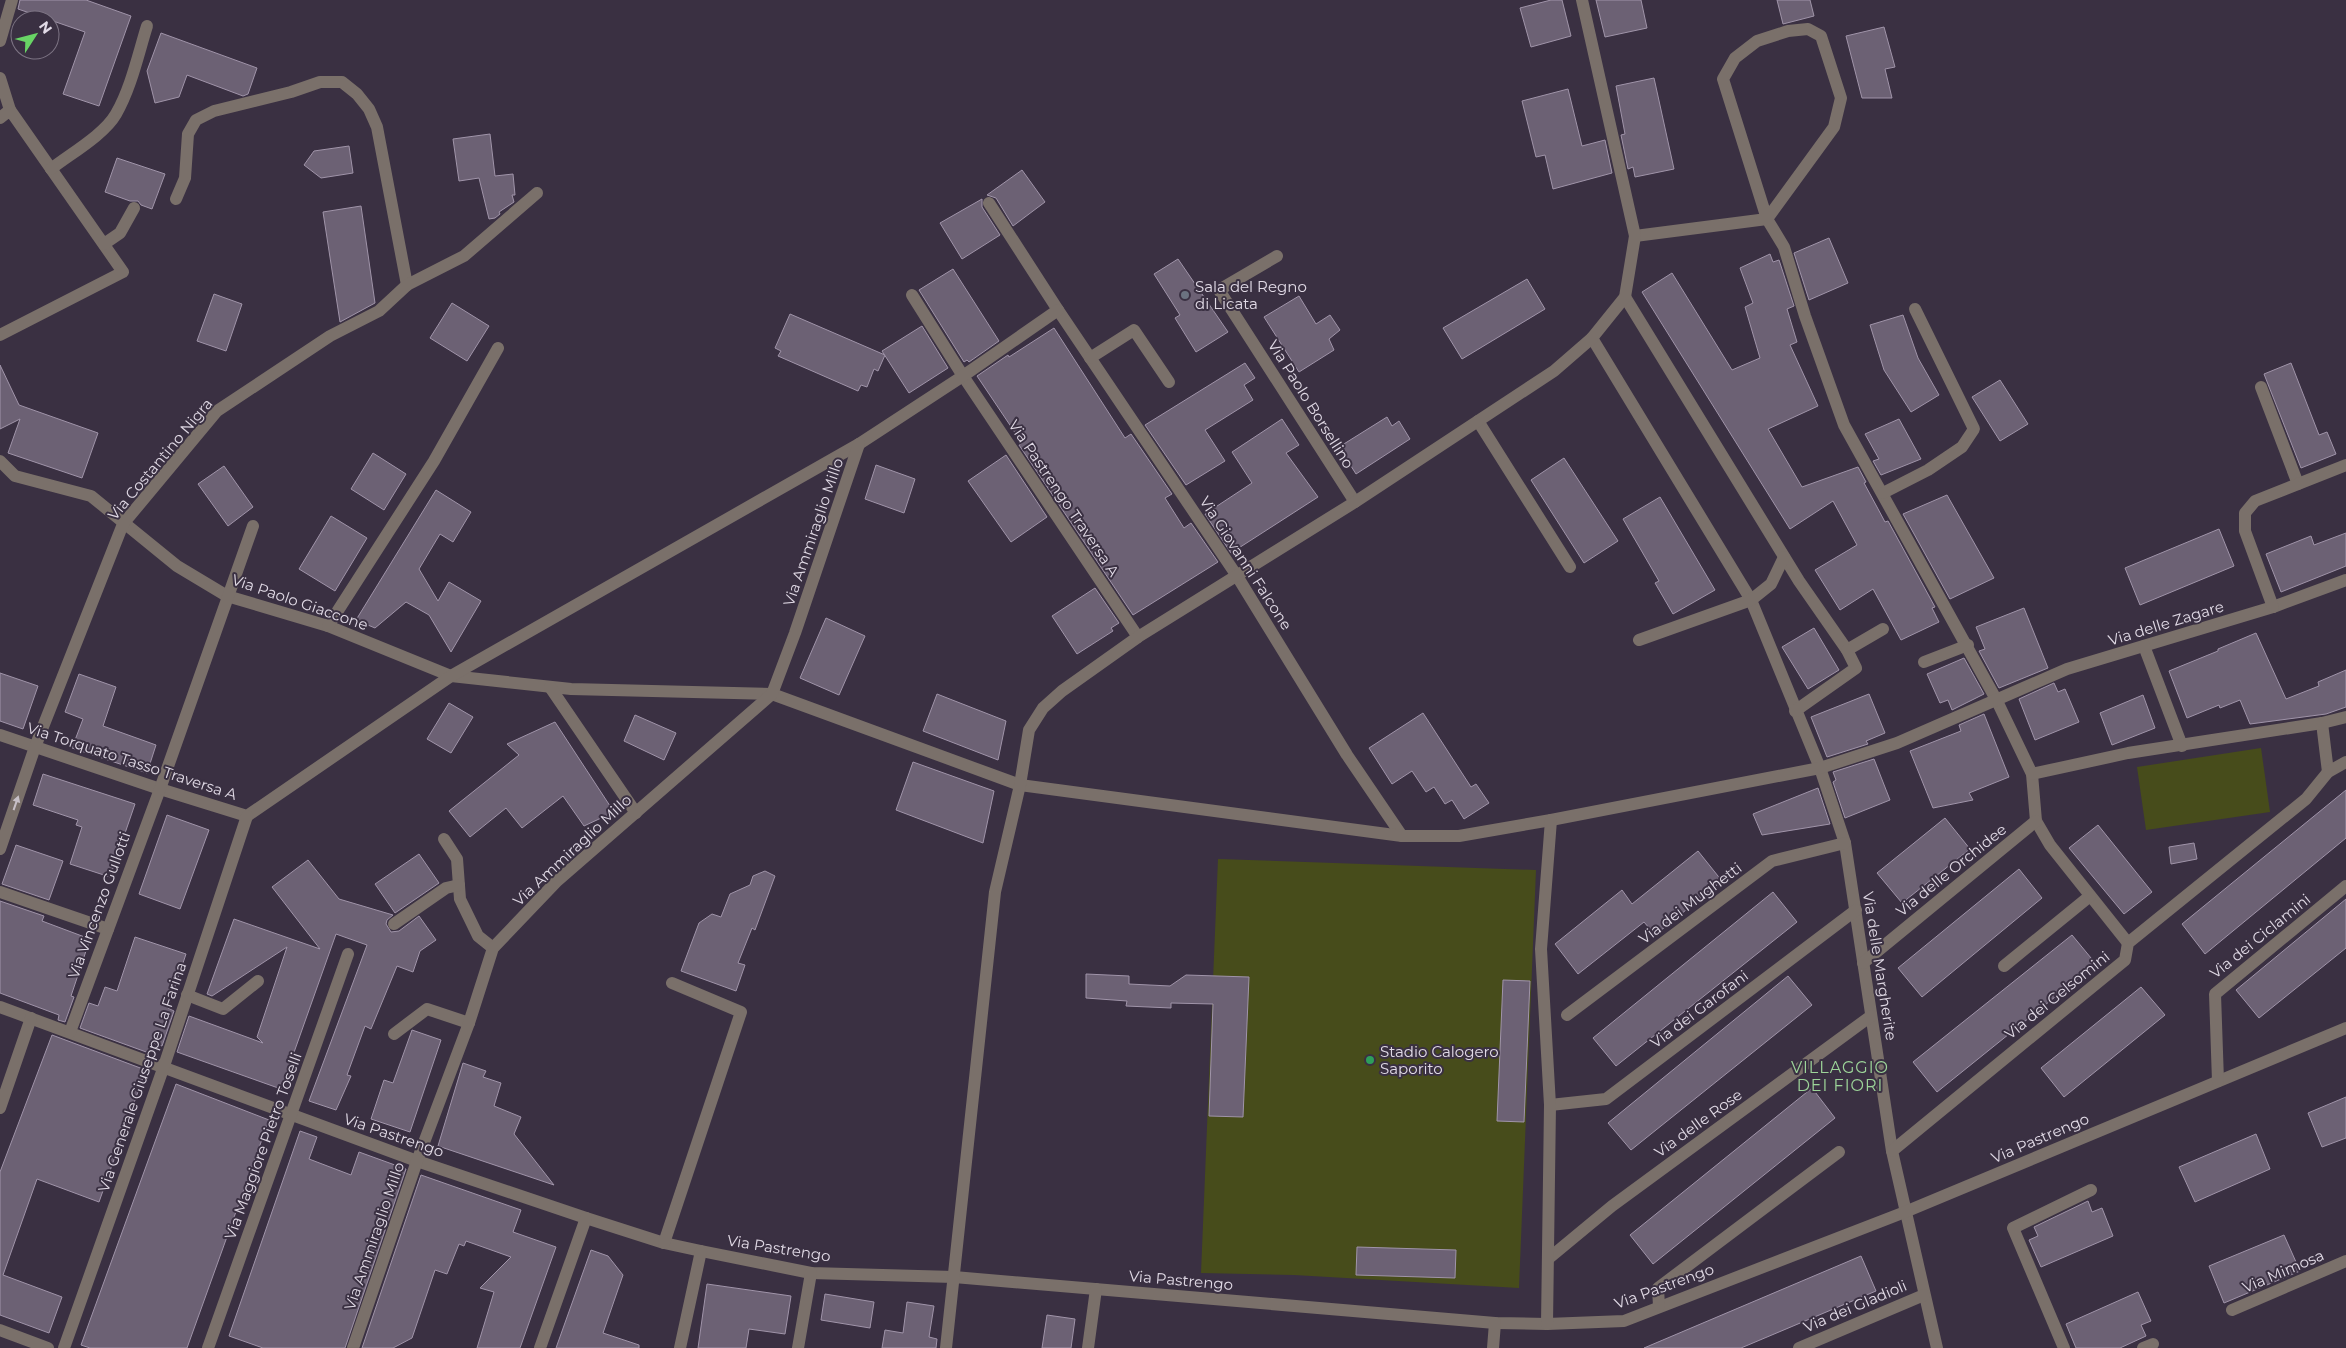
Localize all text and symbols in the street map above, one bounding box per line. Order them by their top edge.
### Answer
north arrow [10,10,60,60]
text: N [35,17,56,37]
place label: Sala del Regno di Licata [1195,277,1307,313]
marker: Sala del Regno di Licata [1179,289,1191,301]
street label: Via Paolo Borsellino [1264,336,1358,472]
street label: Via Costantino Nigra [103,394,217,524]
street label: Via Pastrengo Traversa A [1004,416,1124,580]
street label: Via Ammiraglio Millo [779,455,847,609]
street label: Via Giovanni Falcone [1196,493,1296,633]
street label: Via Paolo Giaccone [229,570,371,634]
street label: Via delle Zagare [2106,596,2226,650]
street label: Via Torquato Tasso Traversa A [25,718,240,804]
street label: Via Ammiraglio Millo [509,790,635,910]
one-way arrow [13,796,20,811]
street label: Via delle Orchidee [1892,820,2010,920]
street label: Via Vincenzo Gullotti [64,829,134,981]
street label: Via dei Mughetti [1635,858,1745,948]
street label: Via delle Margherite [1859,890,1901,1042]
street label: Via dei Ciclamini [2206,890,2314,982]
street label: Via dei Gelsomini [2001,947,2113,1043]
street label: Via Generale Giuseppe La Farina [94,959,190,1195]
street label: Via dei Garofani [1646,966,1752,1052]
place label: Stadio Calogero Saporito [1380,1042,1499,1078]
street label: Via Maggiore Pietro Toselli [220,1050,306,1242]
marker: Stadio Calogero Saporito [1364,1054,1376,1066]
district label: VILLAGGIO DEI FIORI [1791,1058,1889,1095]
street label: Via delle Rose [1650,1085,1746,1161]
street label: Via Pastrengo [341,1109,447,1161]
street label: Via Pastrengo [1988,1109,2092,1167]
street label: Via Ammiraglio Millo [340,1159,408,1313]
street label: Via Pastrengo [726,1230,832,1266]
street label: Via Mimosa [2239,1245,2327,1297]
street label: Via Pastrengo [1612,1259,1716,1313]
street label: Via Pastrengo [1128,1266,1234,1294]
street label: Via dei Gladioli [1800,1276,1910,1336]

